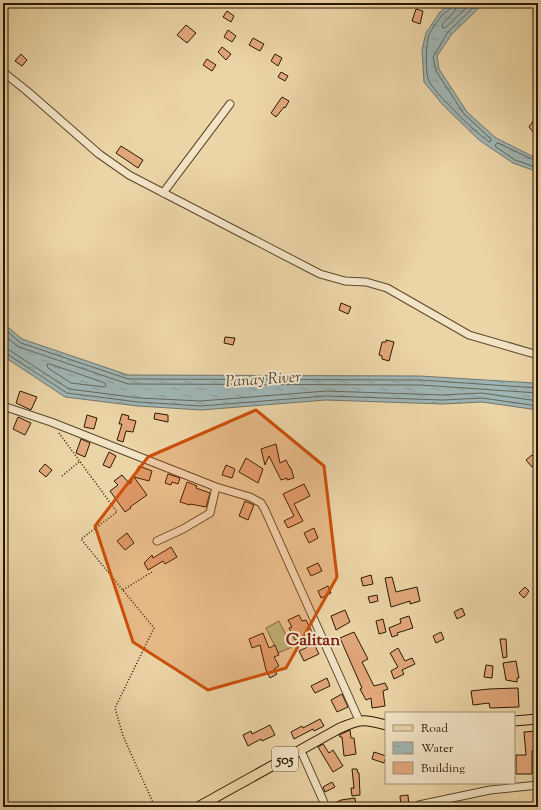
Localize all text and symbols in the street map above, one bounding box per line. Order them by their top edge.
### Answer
water label: Panay River [225,366,302,395]
district label: Calitan [286,629,341,653]
legend [385,712,515,784]
text: Road [421,720,448,738]
text: Water [421,740,454,758]
road number: 505 [272,747,298,771]
text: Building [421,760,465,778]

